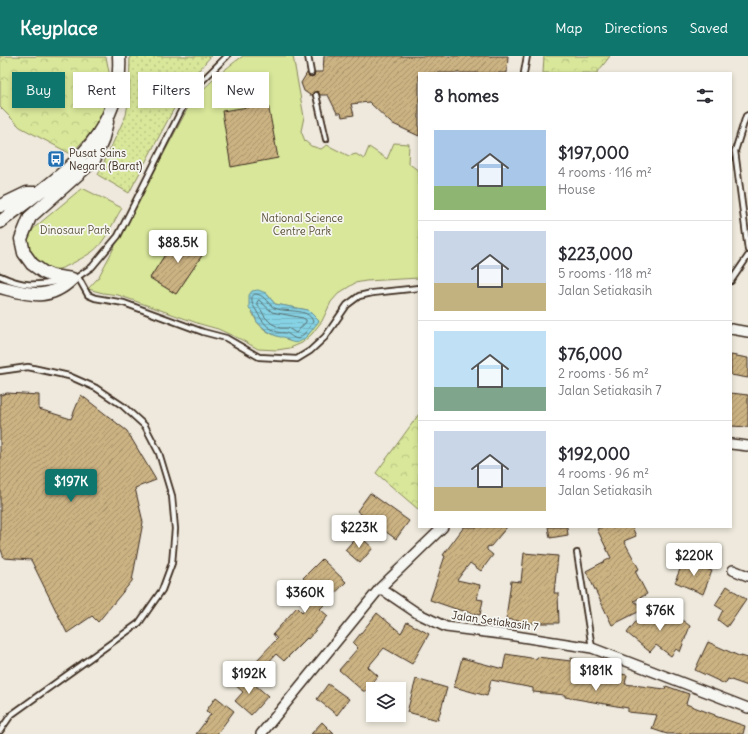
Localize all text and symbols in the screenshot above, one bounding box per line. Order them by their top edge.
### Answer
text: Keyplace [20,16,98,40]
text: Map [555,19,582,37]
text: Directions [604,19,668,37]
text: Saved [690,19,728,37]
chip: Buy [12,72,65,108]
chip: Rent [73,72,130,108]
chip: Filters [138,72,204,108]
chip: New [212,72,269,108]
text: 8 homes [434,85,499,107]
icon: filters [694,85,716,107]
text: $197,000 [558,142,629,164]
place label: Pusat Sains Negara (Barat) [69,146,142,173]
icon: home [466,146,514,194]
bus stop icon: Pusat Sains Negara (Barat) [46,149,66,169]
text: 4 rooms · 116 m² [558,164,652,181]
text: House [558,181,595,198]
park label: National Science Centre Park [261,211,343,238]
park label: Dinosaur Park [40,223,111,237]
pin: $88.5K [145,230,211,264]
text: $88.5K [158,234,198,251]
text: $223,000 [558,243,633,265]
icon: home [466,247,514,295]
text: 5 rooms · 118 m² [558,265,652,282]
text: Jalan Setiakasih [558,282,652,299]
text: $76,000 [558,343,622,365]
icon: home [466,347,514,395]
text: 2 rooms · 56 m² [558,365,649,382]
text: Jalan Setiakasih 7 [558,382,662,399]
text: $192,000 [558,443,630,465]
icon: home [466,447,514,495]
text: 4 rooms · 96 m² [558,465,649,482]
pin: $197K [43,469,99,503]
text: $197K [54,473,88,490]
text: Jalan Setiakasih [558,482,652,499]
pin: $223K [331,515,387,549]
text: $223K [341,519,377,536]
pin: $220K [666,543,722,577]
text: $220K [675,547,713,564]
pin: $360K [277,580,333,614]
text: $360K [286,584,324,601]
pin: $76K [636,598,684,632]
text: $76K [646,602,674,619]
street label: Jalan Setiakasih 7 [451,608,540,634]
pin: $181K [568,658,624,692]
pin: $192K [221,661,277,695]
text: $181K [580,662,612,679]
text: $192K [232,665,266,682]
map controls [366,682,406,722]
button: layers [366,682,406,722]

